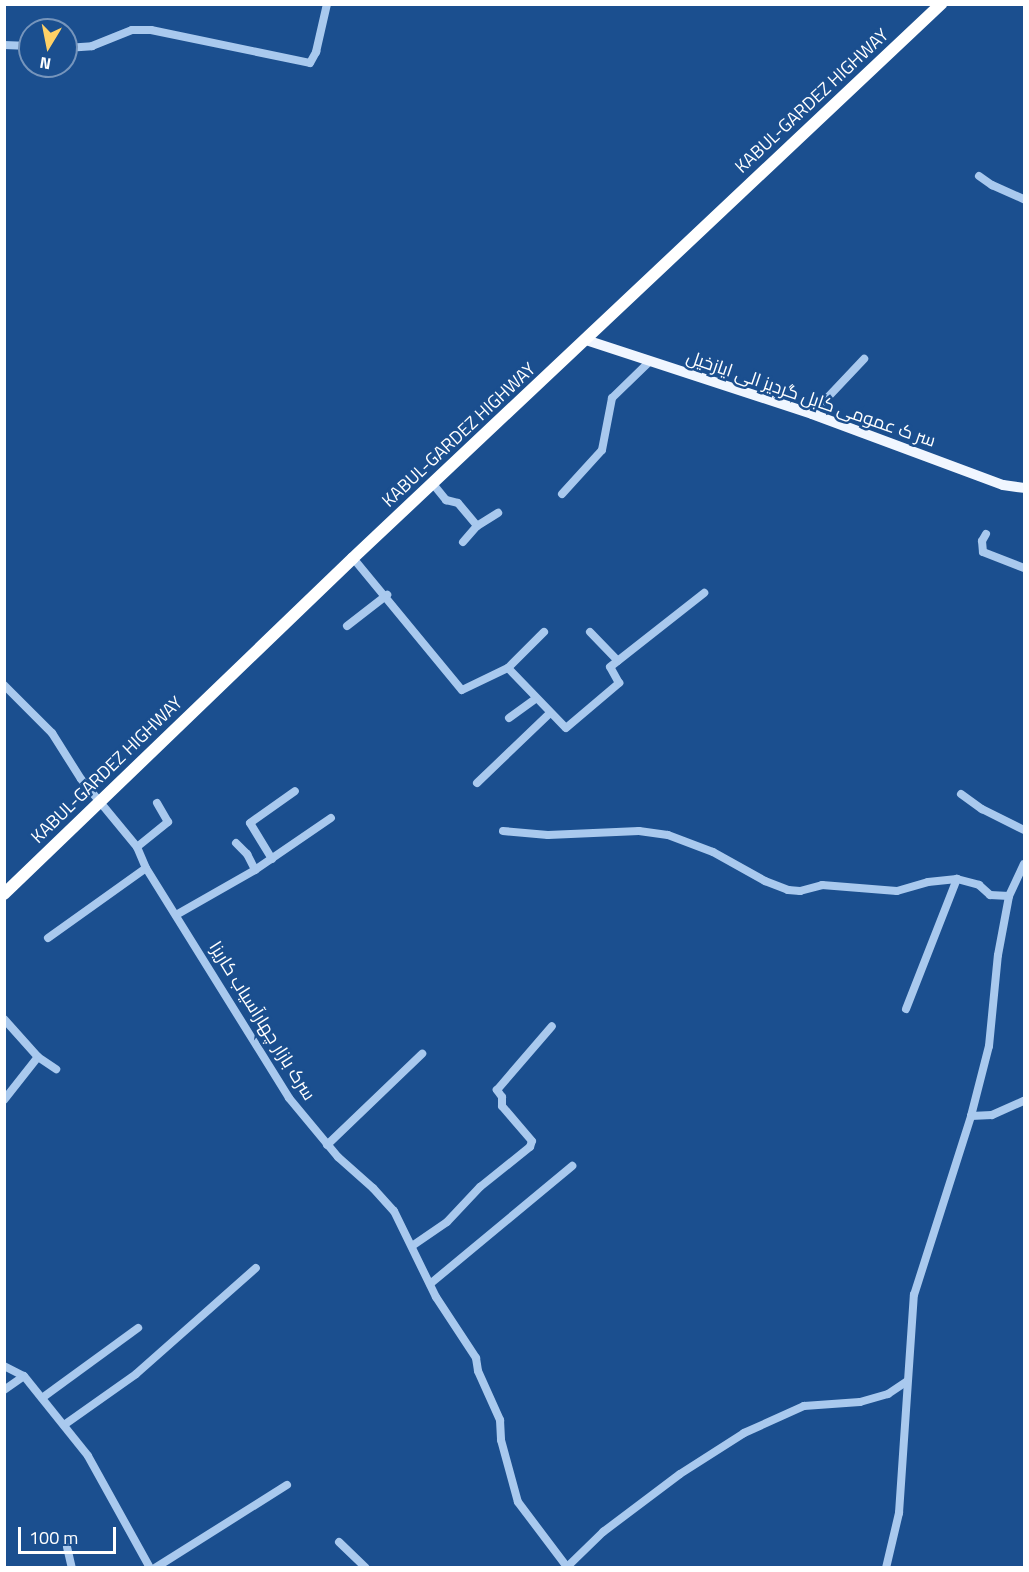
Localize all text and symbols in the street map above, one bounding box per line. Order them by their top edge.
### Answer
north arrow [18,18,78,78]
street label: KABUL-GARDEZ HIGHWAY [731,24,893,178]
text: N [38,51,53,77]
street label: سر ک عمومی کابل گردیز الی ایازخیل [684,346,938,452]
street label: KABUL-GARDEZ HIGHWAY [378,358,540,512]
street label: KABUL-GARDEZ HIGHWAY [27,692,187,848]
street label: سرک بازار چهارآسیاب کاریزا [204,938,320,1104]
scale bar [21,1515,118,1553]
text: 100 m [29,1524,78,1551]

